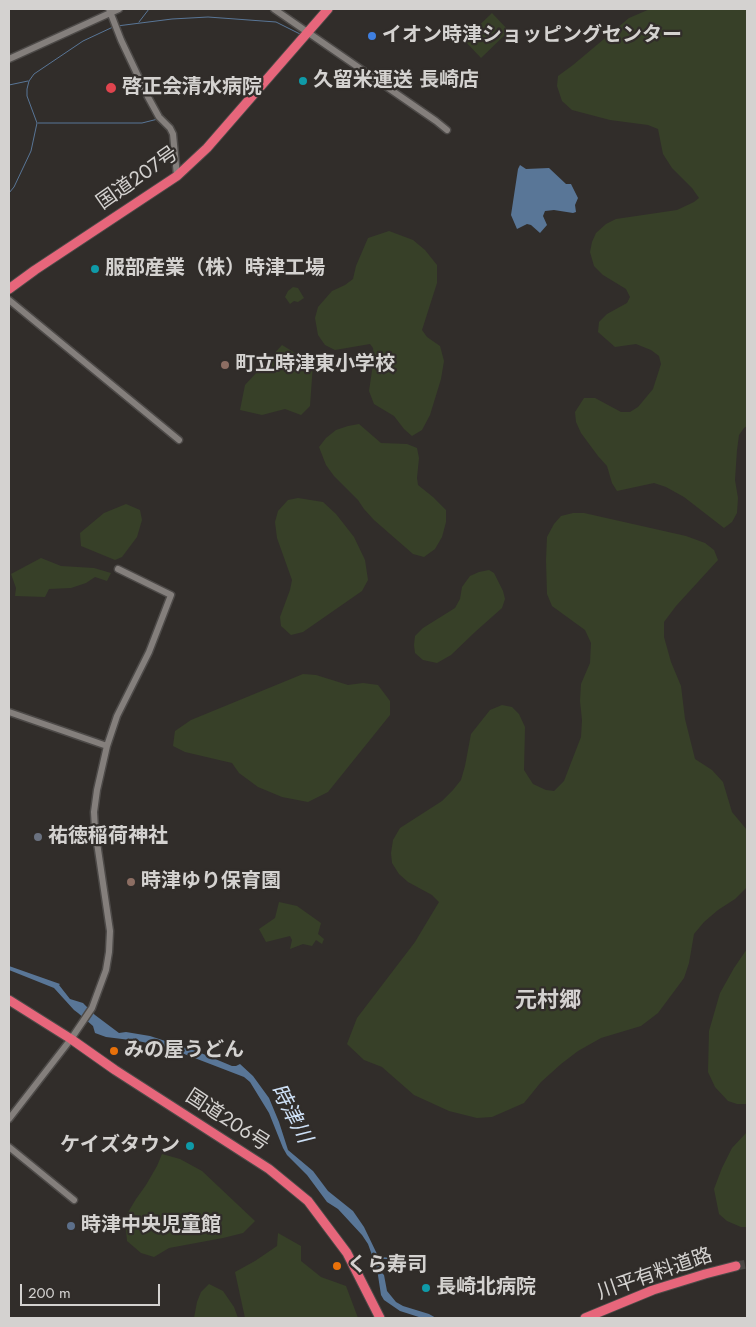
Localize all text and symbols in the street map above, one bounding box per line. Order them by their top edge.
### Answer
place label: イオン時津ショッピングセンター [382,24,682,48]
marker: イオン時津ショッピングセンター [366,30,378,42]
place label: 久留米運送 長崎店 [313,69,479,93]
marker: 久留米運送 長崎店 [297,75,309,87]
place label: 啓正会清水病院 [122,76,262,100]
marker: 啓正会清水病院 [104,81,118,95]
street label: 国道207号 [93,142,183,216]
place label: 服部産業（株）時津工場 [105,257,325,281]
marker: 服部産業（株）時津工場 [89,263,101,275]
place label: 町立時津東小学校 [235,353,395,377]
marker: 町立時津東小学校 [219,359,231,371]
place label: 祐徳稲荷神社 [48,825,168,849]
marker: 祐徳稲荷神社 [32,831,44,843]
place label: 時津ゆり保育園 [141,870,281,894]
marker: 時津ゆり保育園 [125,876,137,888]
district label: 元村郷 [515,989,581,1015]
place label: みの屋うどん [124,1039,244,1063]
marker: みの屋うどん [108,1045,120,1057]
water label: 時津川 [264,1080,316,1148]
street label: 国道206号 [181,1085,273,1157]
place label: ケイズタウン [60,1134,180,1158]
marker: ケイズタウン [184,1140,196,1152]
place label: 時津中央児童館 [81,1214,221,1238]
marker: 時津中央児童館 [65,1220,77,1232]
street label: 川平有料道路 [594,1244,716,1306]
place label: くら寿司 [347,1254,427,1278]
marker: くら寿司 [331,1260,343,1272]
scale bar [22,1274,162,1306]
place label: 長崎北病院 [436,1276,536,1300]
text: 200 m [28,1282,71,1304]
marker: 長崎北病院 [420,1282,432,1294]

